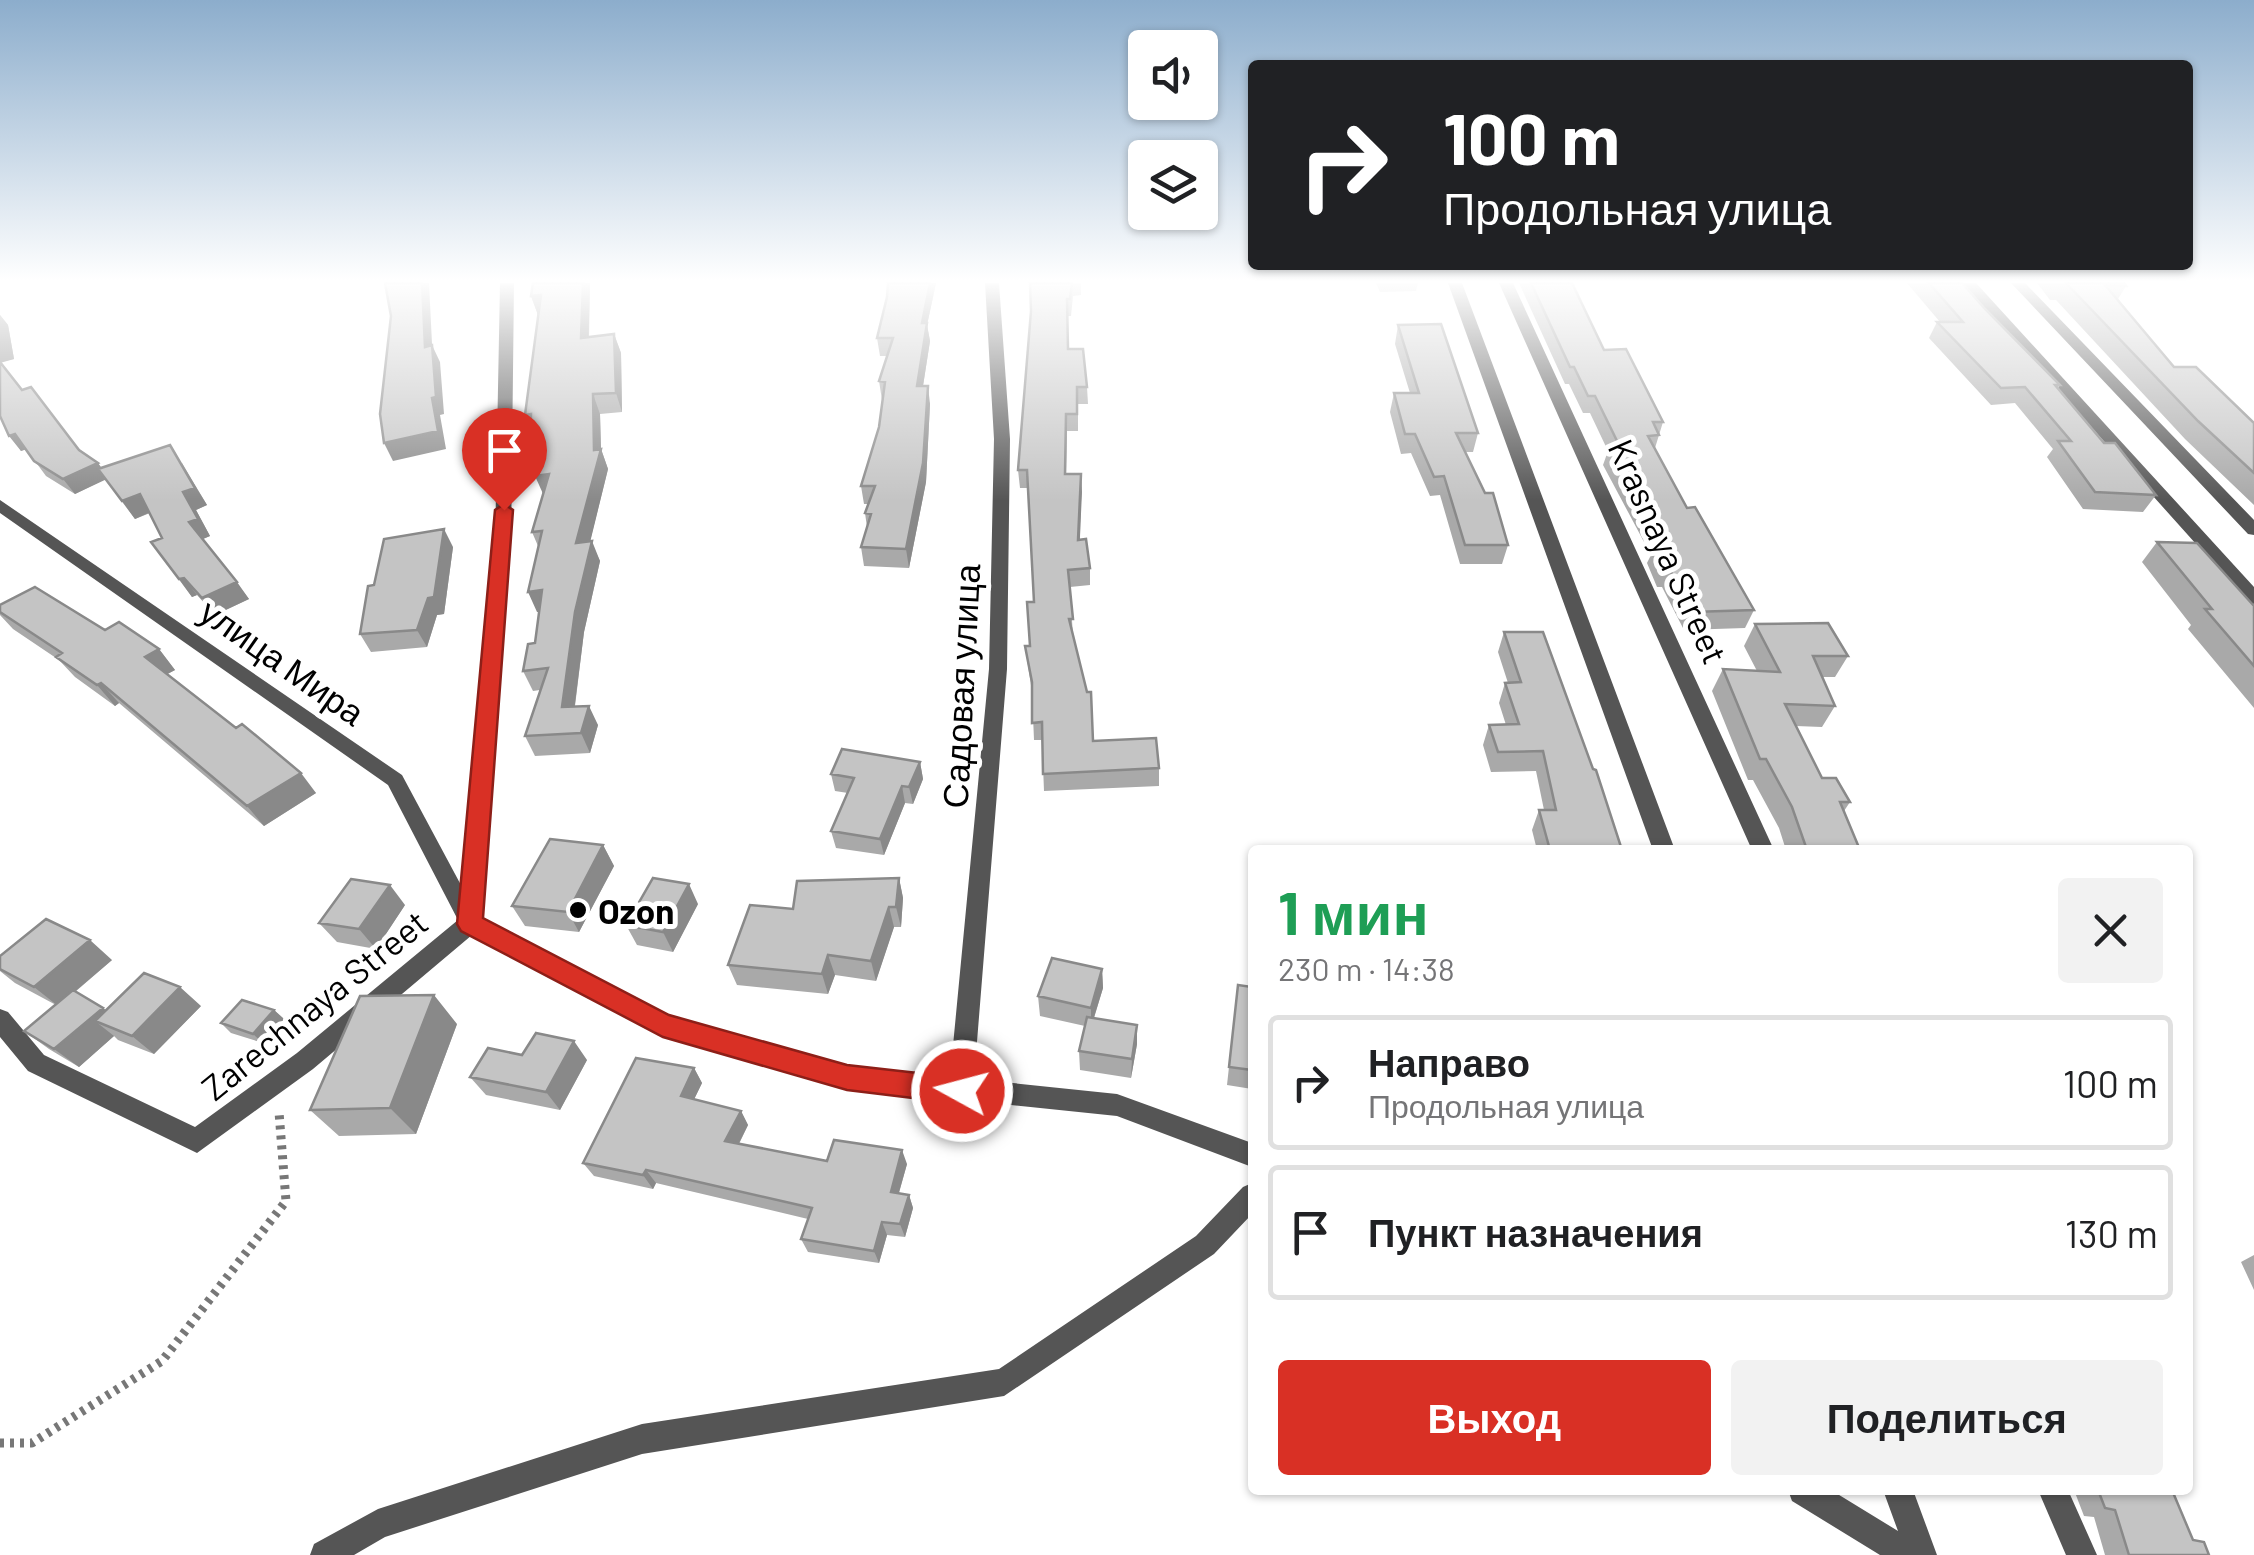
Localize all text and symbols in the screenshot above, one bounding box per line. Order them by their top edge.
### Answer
map controls [1128,30,1218,230]
button: sound [1128,30,1218,120]
text: 100 m [1443,95,1620,179]
icon: right [1278,100,1408,230]
button: layers [1128,140,1218,230]
text: Продольная улица [1443,180,1831,234]
pin [462,408,547,511]
icon: arrive [477,423,532,478]
street label: Krasnaya Street [1601,432,1737,670]
street label: Садовая улица [933,562,987,809]
street label: улица Мира [193,589,374,733]
text: 1 мин [1278,875,1429,947]
button: close [2058,878,2163,983]
place label: Ozon [598,889,674,931]
marker: Ozon [567,899,589,921]
street label: Zarechnaya Street [193,900,435,1108]
text: 230 m · 14:38 [1278,949,1455,987]
position arrow [910,1039,1014,1143]
text: Направо [1368,1039,1530,1085]
icon: right [1283,1055,1338,1110]
text: 100 m [2063,1060,2158,1106]
text: Продольная улица [1368,1086,1644,1124]
icon: arrive [1283,1205,1338,1260]
text: Пункт назначения [1368,1209,1703,1255]
text: 130 m [2065,1210,2158,1256]
button: Выход [1278,1360,1711,1475]
button: Поделиться [1731,1360,2163,1475]

